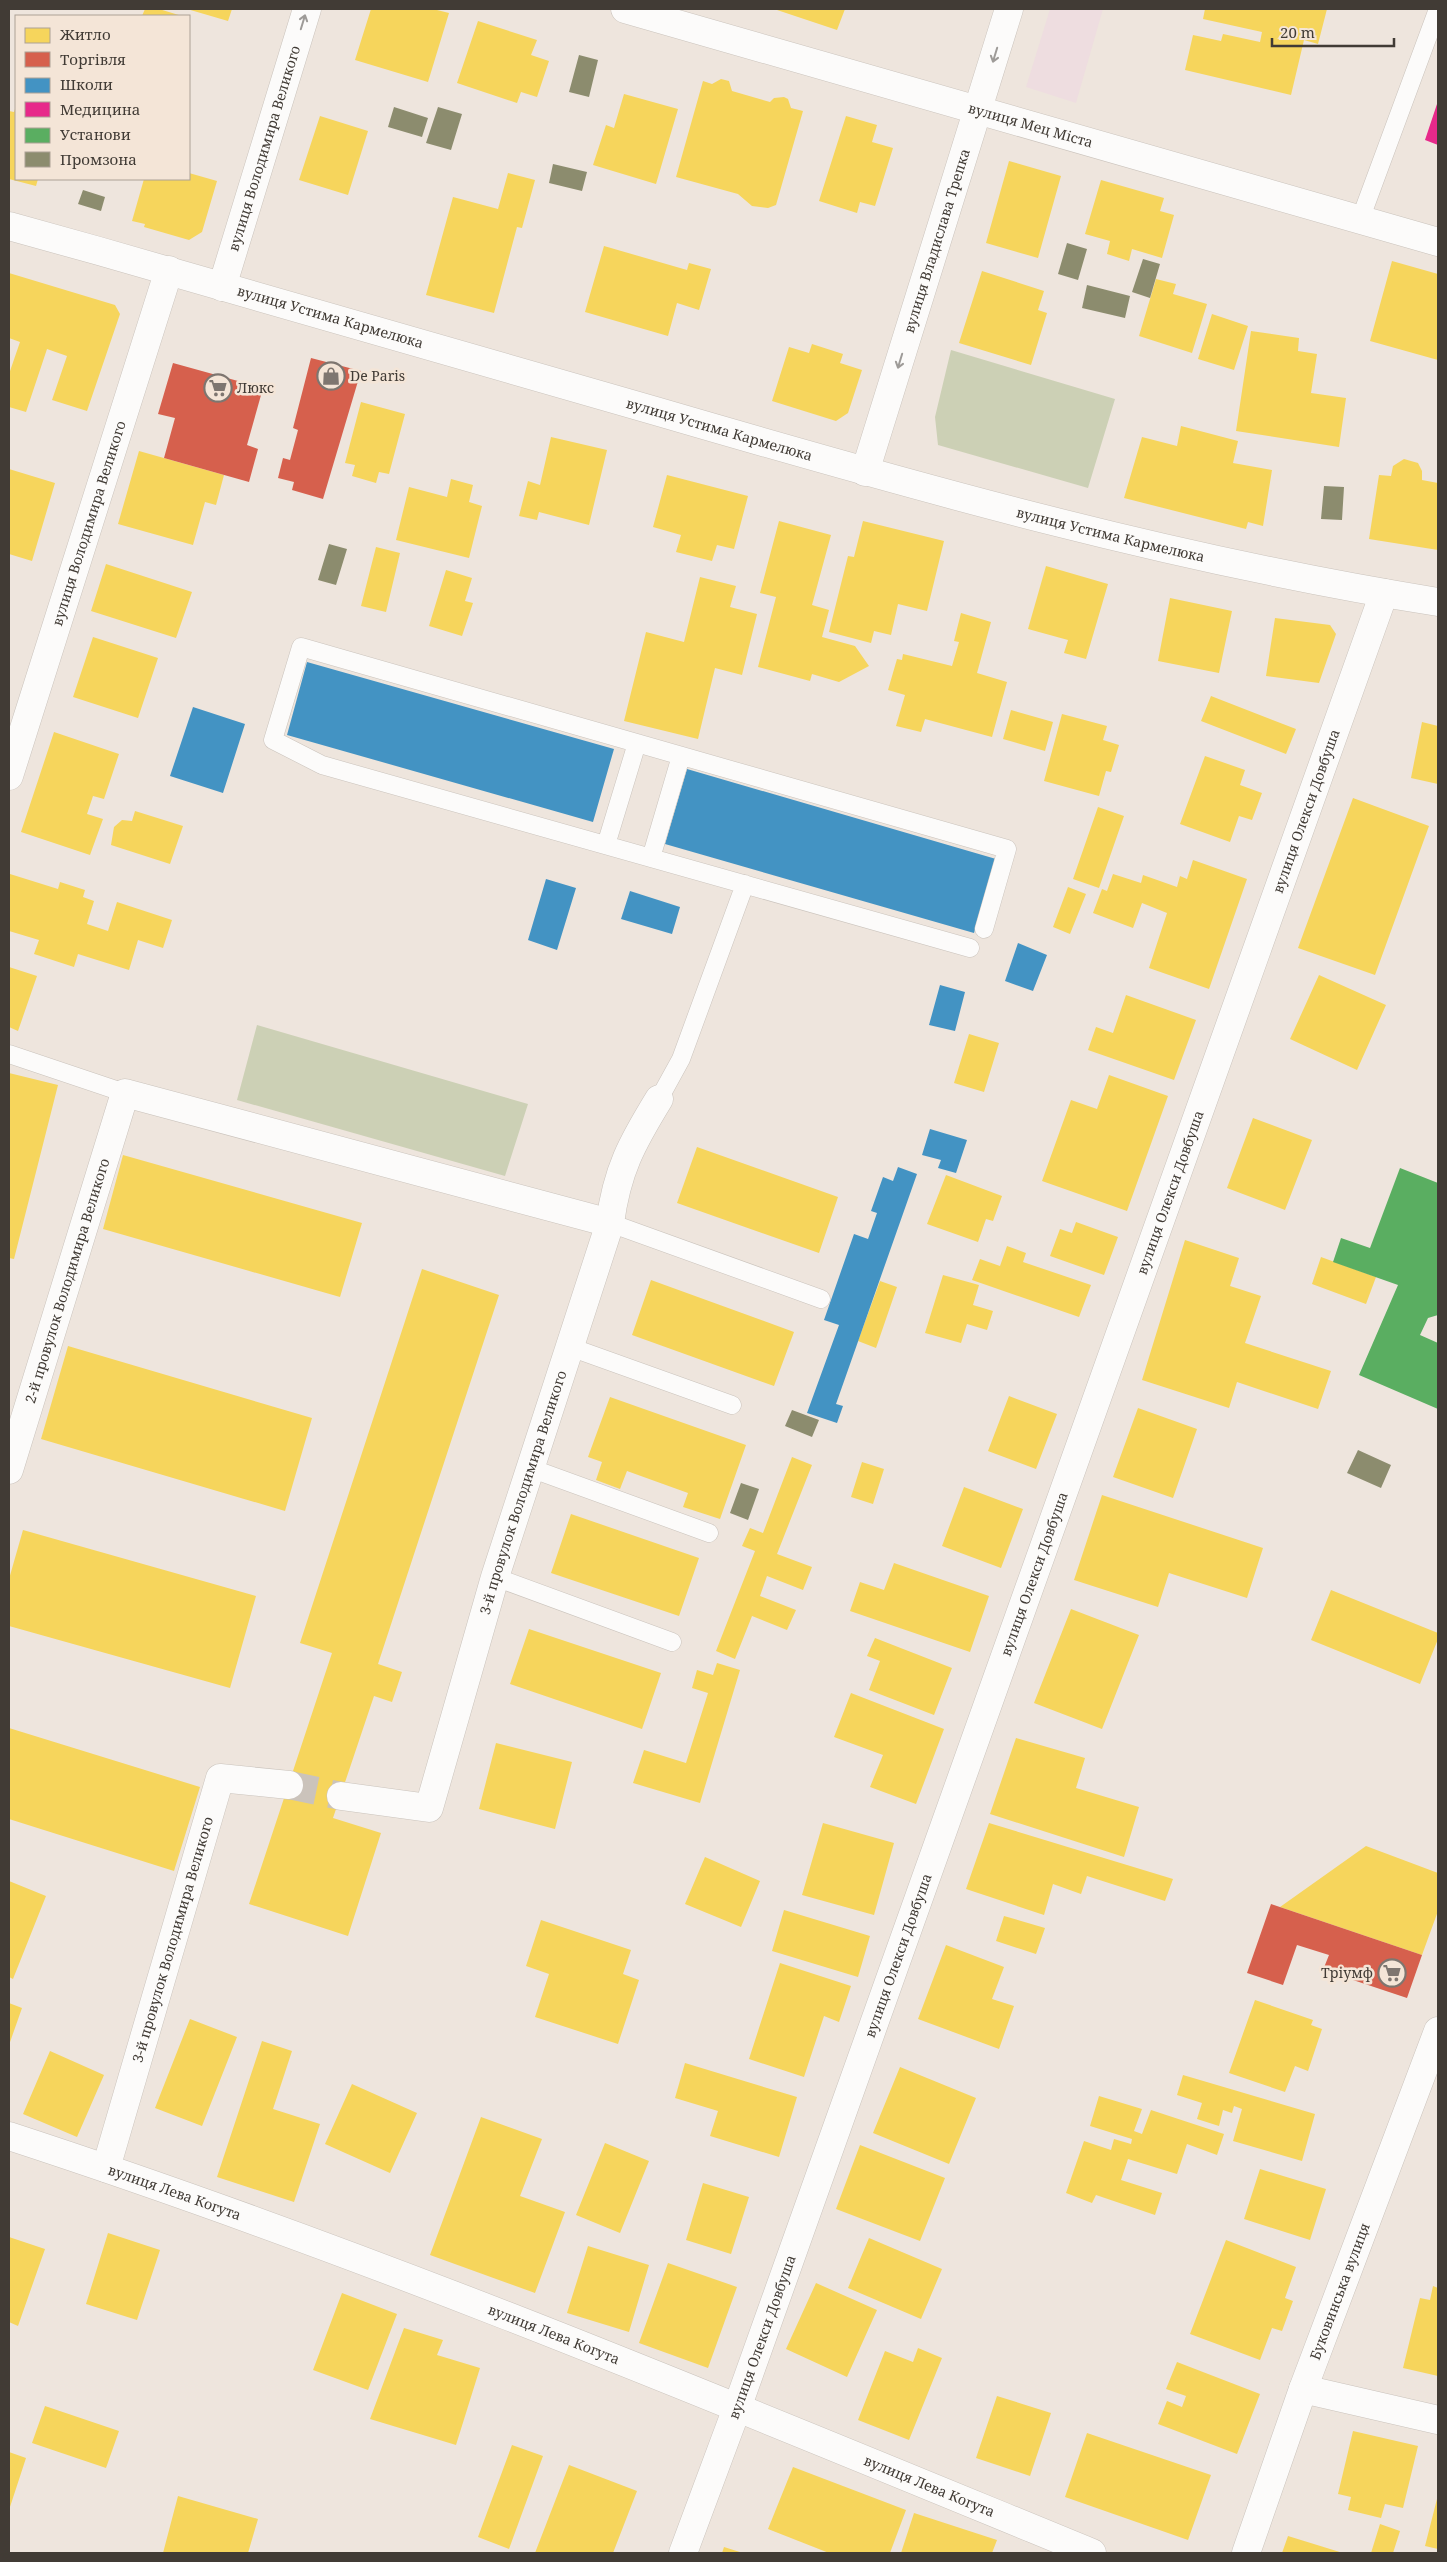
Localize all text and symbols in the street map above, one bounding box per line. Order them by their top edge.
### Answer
legend [15,15,190,180]
one-way arrow [298,15,308,31]
scale bar [1272,15,1394,47]
text: 20 m [1280,22,1315,42]
text: Житло [59,24,111,44]
street label: вулиця Володимира Великого [224,43,304,253]
one-way arrow [990,47,999,63]
text: Торгівля [60,49,126,69]
text: Школи [60,74,113,94]
street label: вулиця Мец Міста [966,98,1095,152]
text: Медицина [60,99,140,119]
text: Установи [60,124,131,144]
street label: вулиця Владислава Трепка [899,146,974,335]
text: Промзона [60,149,137,169]
street label: вулиця Устима Кармелюка [235,281,426,352]
one-way arrow [894,352,904,368]
shop icon: De Paris [316,361,346,391]
place label: De Paris [350,366,405,385]
supermarket icon: Люкс [203,373,233,403]
place label: Люкс [237,378,274,397]
street label: вулиця Устима Кармелюка [624,393,815,465]
street label: вулиця Володимира Великого [47,418,130,628]
street label: вулиця Устима Кармелюка [1014,502,1207,566]
street label: вулиця Олекси Довбуша [1268,726,1344,896]
street label: вулиця Олекси Довбуша [1132,1108,1208,1277]
street label: 2-й провулок Володимира Великого [20,1156,113,1405]
street label: 3-й провулок Володимира Великого [475,1368,570,1617]
street label: вулиця Олекси Довбуша [996,1489,1072,1659]
street label: 3-й провулок Володимира Великого [127,1814,217,2065]
street label: вулиця Олекси Довбуша [860,1871,936,2040]
supermarket icon: Тріумф [1377,1958,1407,1988]
place label: Тріумф [1321,1963,1373,1982]
street label: вулиця Лева Когута [106,2160,244,2224]
street label: Буковинська вулиця [1305,2220,1374,2362]
street label: вулиця Олекси Довбуша [724,2252,800,2422]
street label: вулиця Лева Когута [486,2299,623,2368]
street label: вулиця Лева Когута [861,2450,998,2521]

